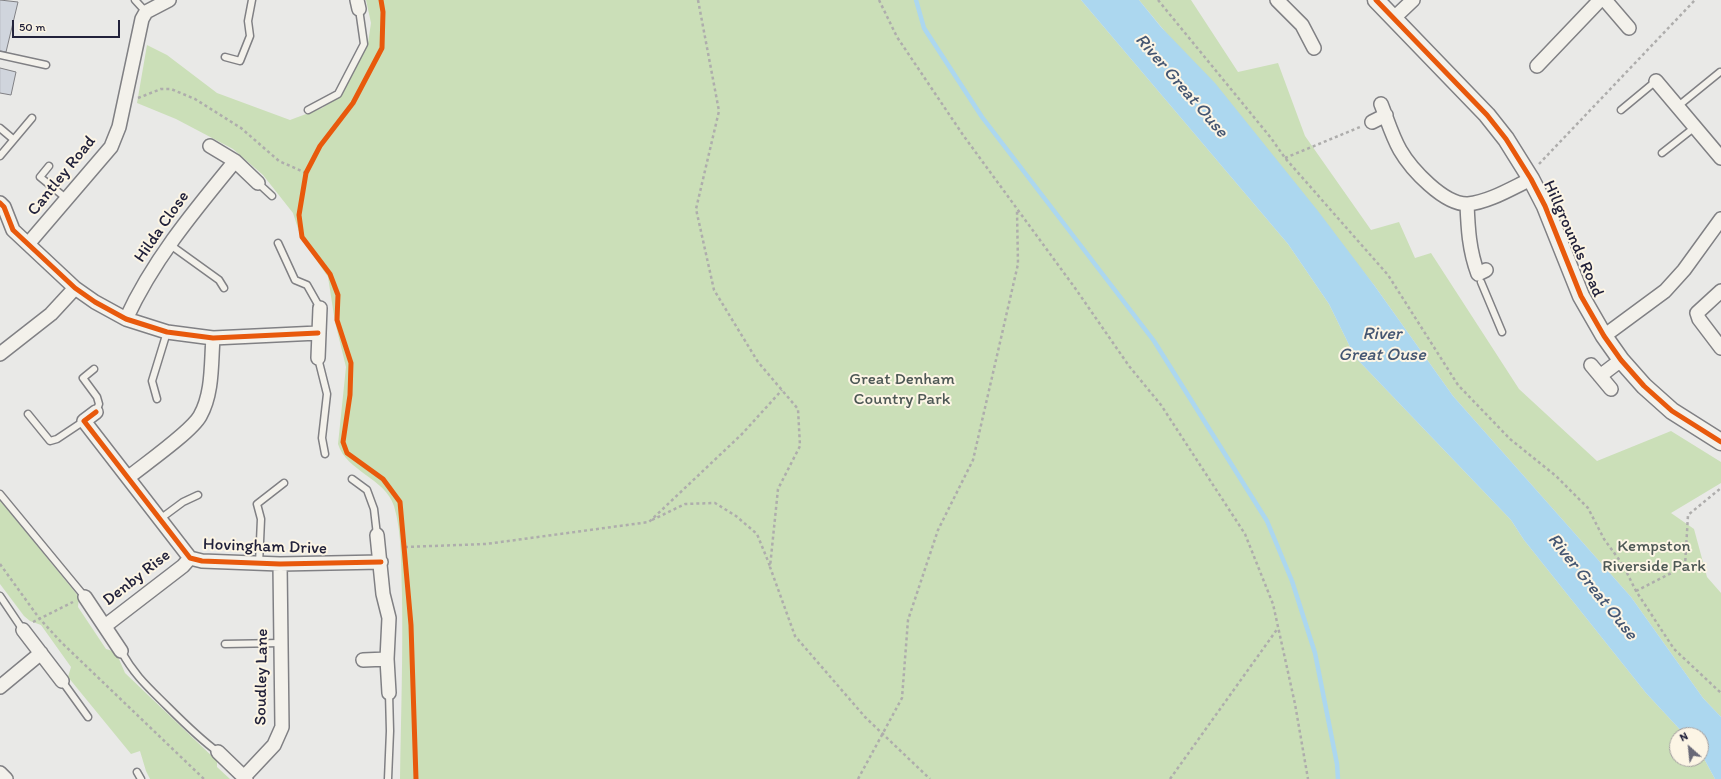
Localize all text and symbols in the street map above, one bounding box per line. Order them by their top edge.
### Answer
scale bar [14,12,122,38]
text: 50 m [19,20,45,34]
water label: River Great Ouse [1130,30,1232,142]
street label: Cantley Road [24,132,100,220]
street label: Hillgrounds Road [1538,177,1608,301]
street label: Hilda Close [130,187,194,267]
water label: River Great Ouse [1338,323,1426,366]
park label: Great Denham Country Park [849,370,955,410]
water label: River Great Ouse [1543,529,1641,645]
street label: Hovingham Drive [203,535,327,559]
park label: Kempston Riverside Park [1602,537,1706,577]
street label: Denby Rise [99,545,175,611]
street label: Soudley Lane [251,628,273,726]
north arrow [1669,727,1709,767]
text: N [1678,729,1690,744]

